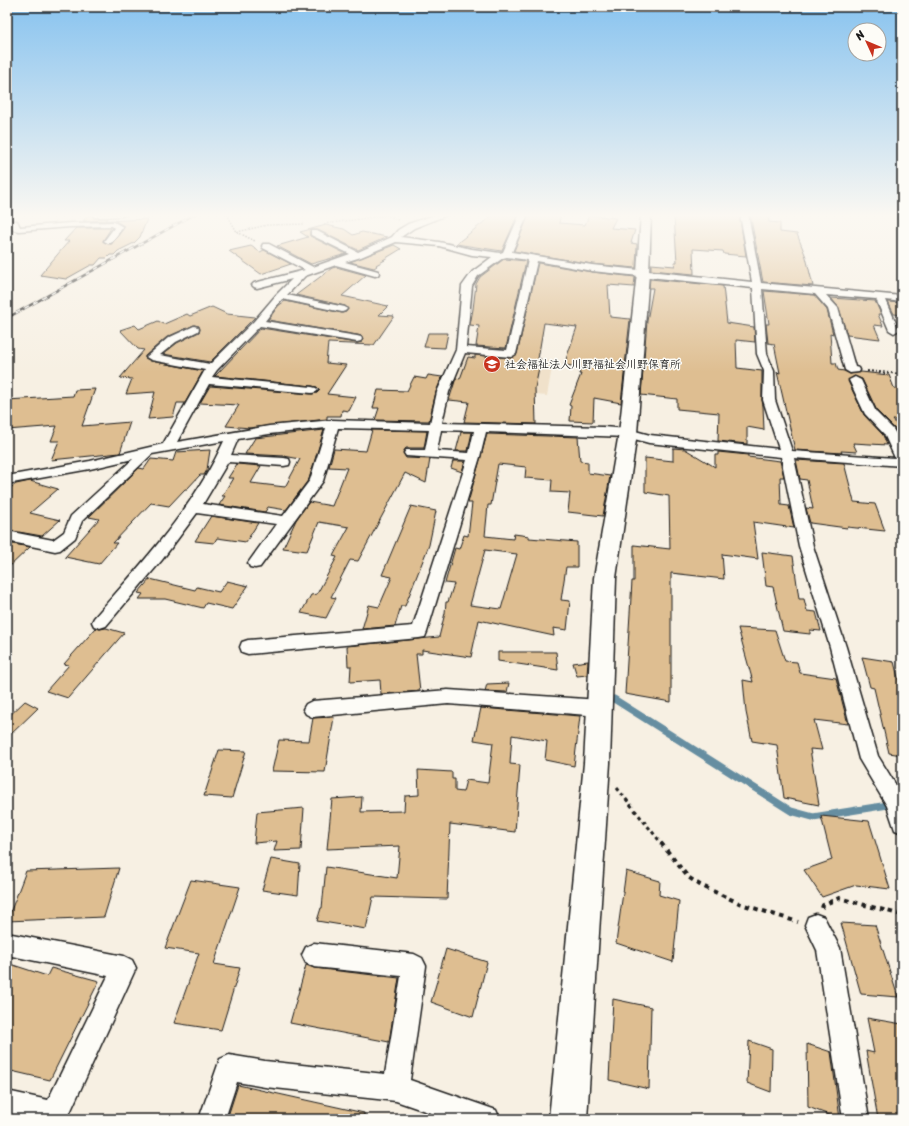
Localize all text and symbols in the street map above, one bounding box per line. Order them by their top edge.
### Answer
north arrow [847,22,887,62]
text: N [850,26,870,45]
school or university icon: 社会福祉法人川野福祉会川野保育所 [482,354,502,374]
place label: 社会福祉法人川野福祉会川野保育所 [505,355,681,374]

